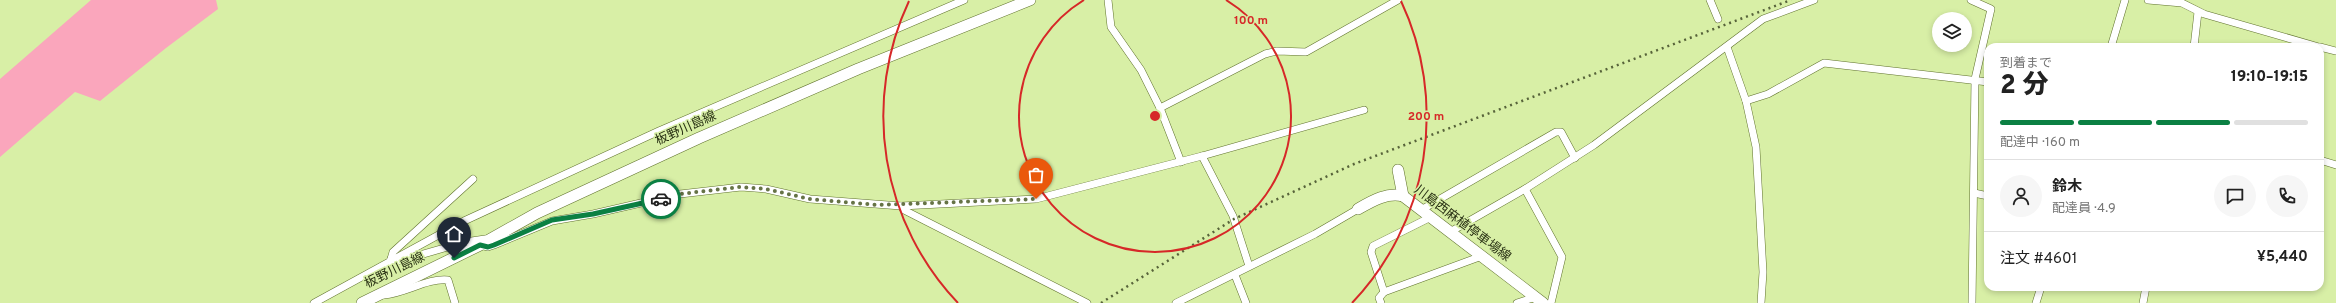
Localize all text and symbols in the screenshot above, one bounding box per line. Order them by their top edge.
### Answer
map controls [1932,12,1972,52]
button: layers [1932,12,1972,52]
text: 100 m [1234,13,1268,29]
text: 到着まで [2000,56,2052,72]
text: 19:10–19:15 [2231,68,2308,87]
text: 2 分 [2000,70,2049,103]
street label: 板野川島線 [653,108,719,150]
centre of rings [1148,109,1162,123]
text: 200 m [1408,109,1444,125]
text: 配達中 · 160 m [2000,135,2080,151]
pin [1019,158,1053,199]
icon: bag [1025,164,1047,186]
button: person [2000,175,2042,217]
button: chat [2214,175,2256,217]
button: phone [2266,175,2308,217]
text: 鈴木 [2052,178,2082,197]
courier [641,179,681,219]
street label: 川島西麻植停車場線 [1410,182,1514,266]
icon: car [650,188,672,210]
text: 配達員 · 4.9 [2052,201,2116,217]
pin [437,217,471,258]
icon: home [443,223,465,245]
text: ¥5,440 [2257,248,2308,267]
street label: 板野川島線 [362,249,428,292]
text: 注文 #4601 [2000,250,2077,269]

